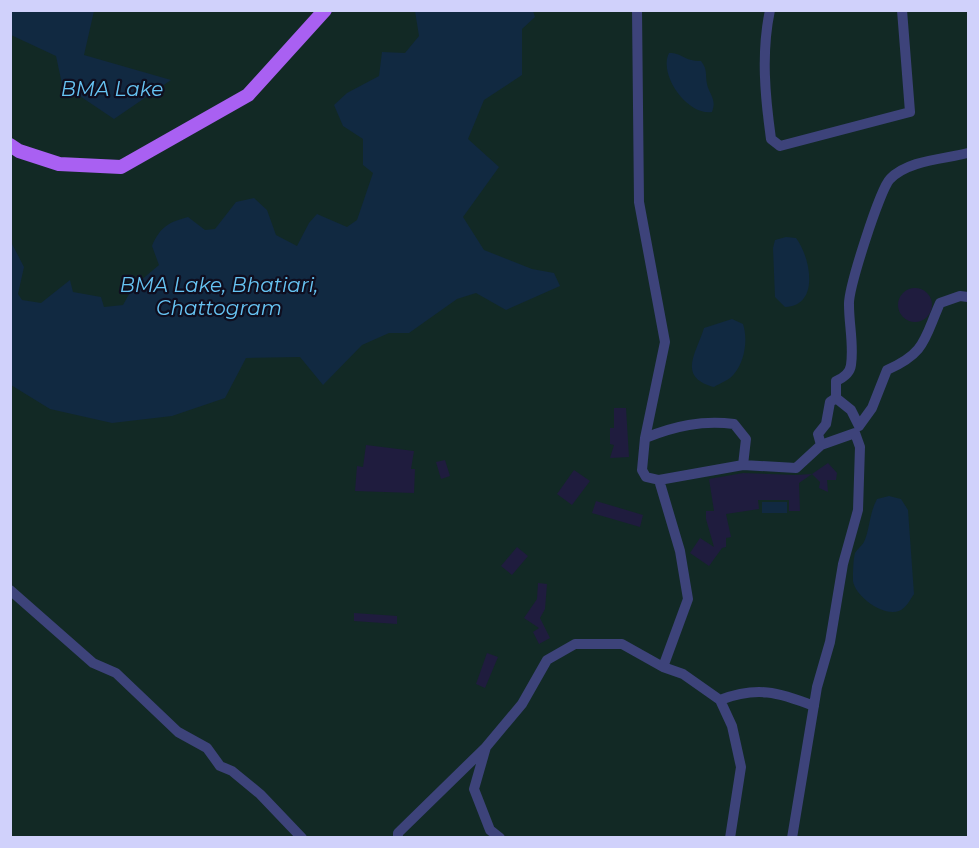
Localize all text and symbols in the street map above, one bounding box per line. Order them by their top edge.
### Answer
water label: BMA Lake [61,77,163,101]
water label: BMA Lake, Bhatiari, Chattogram [120,273,318,320]

